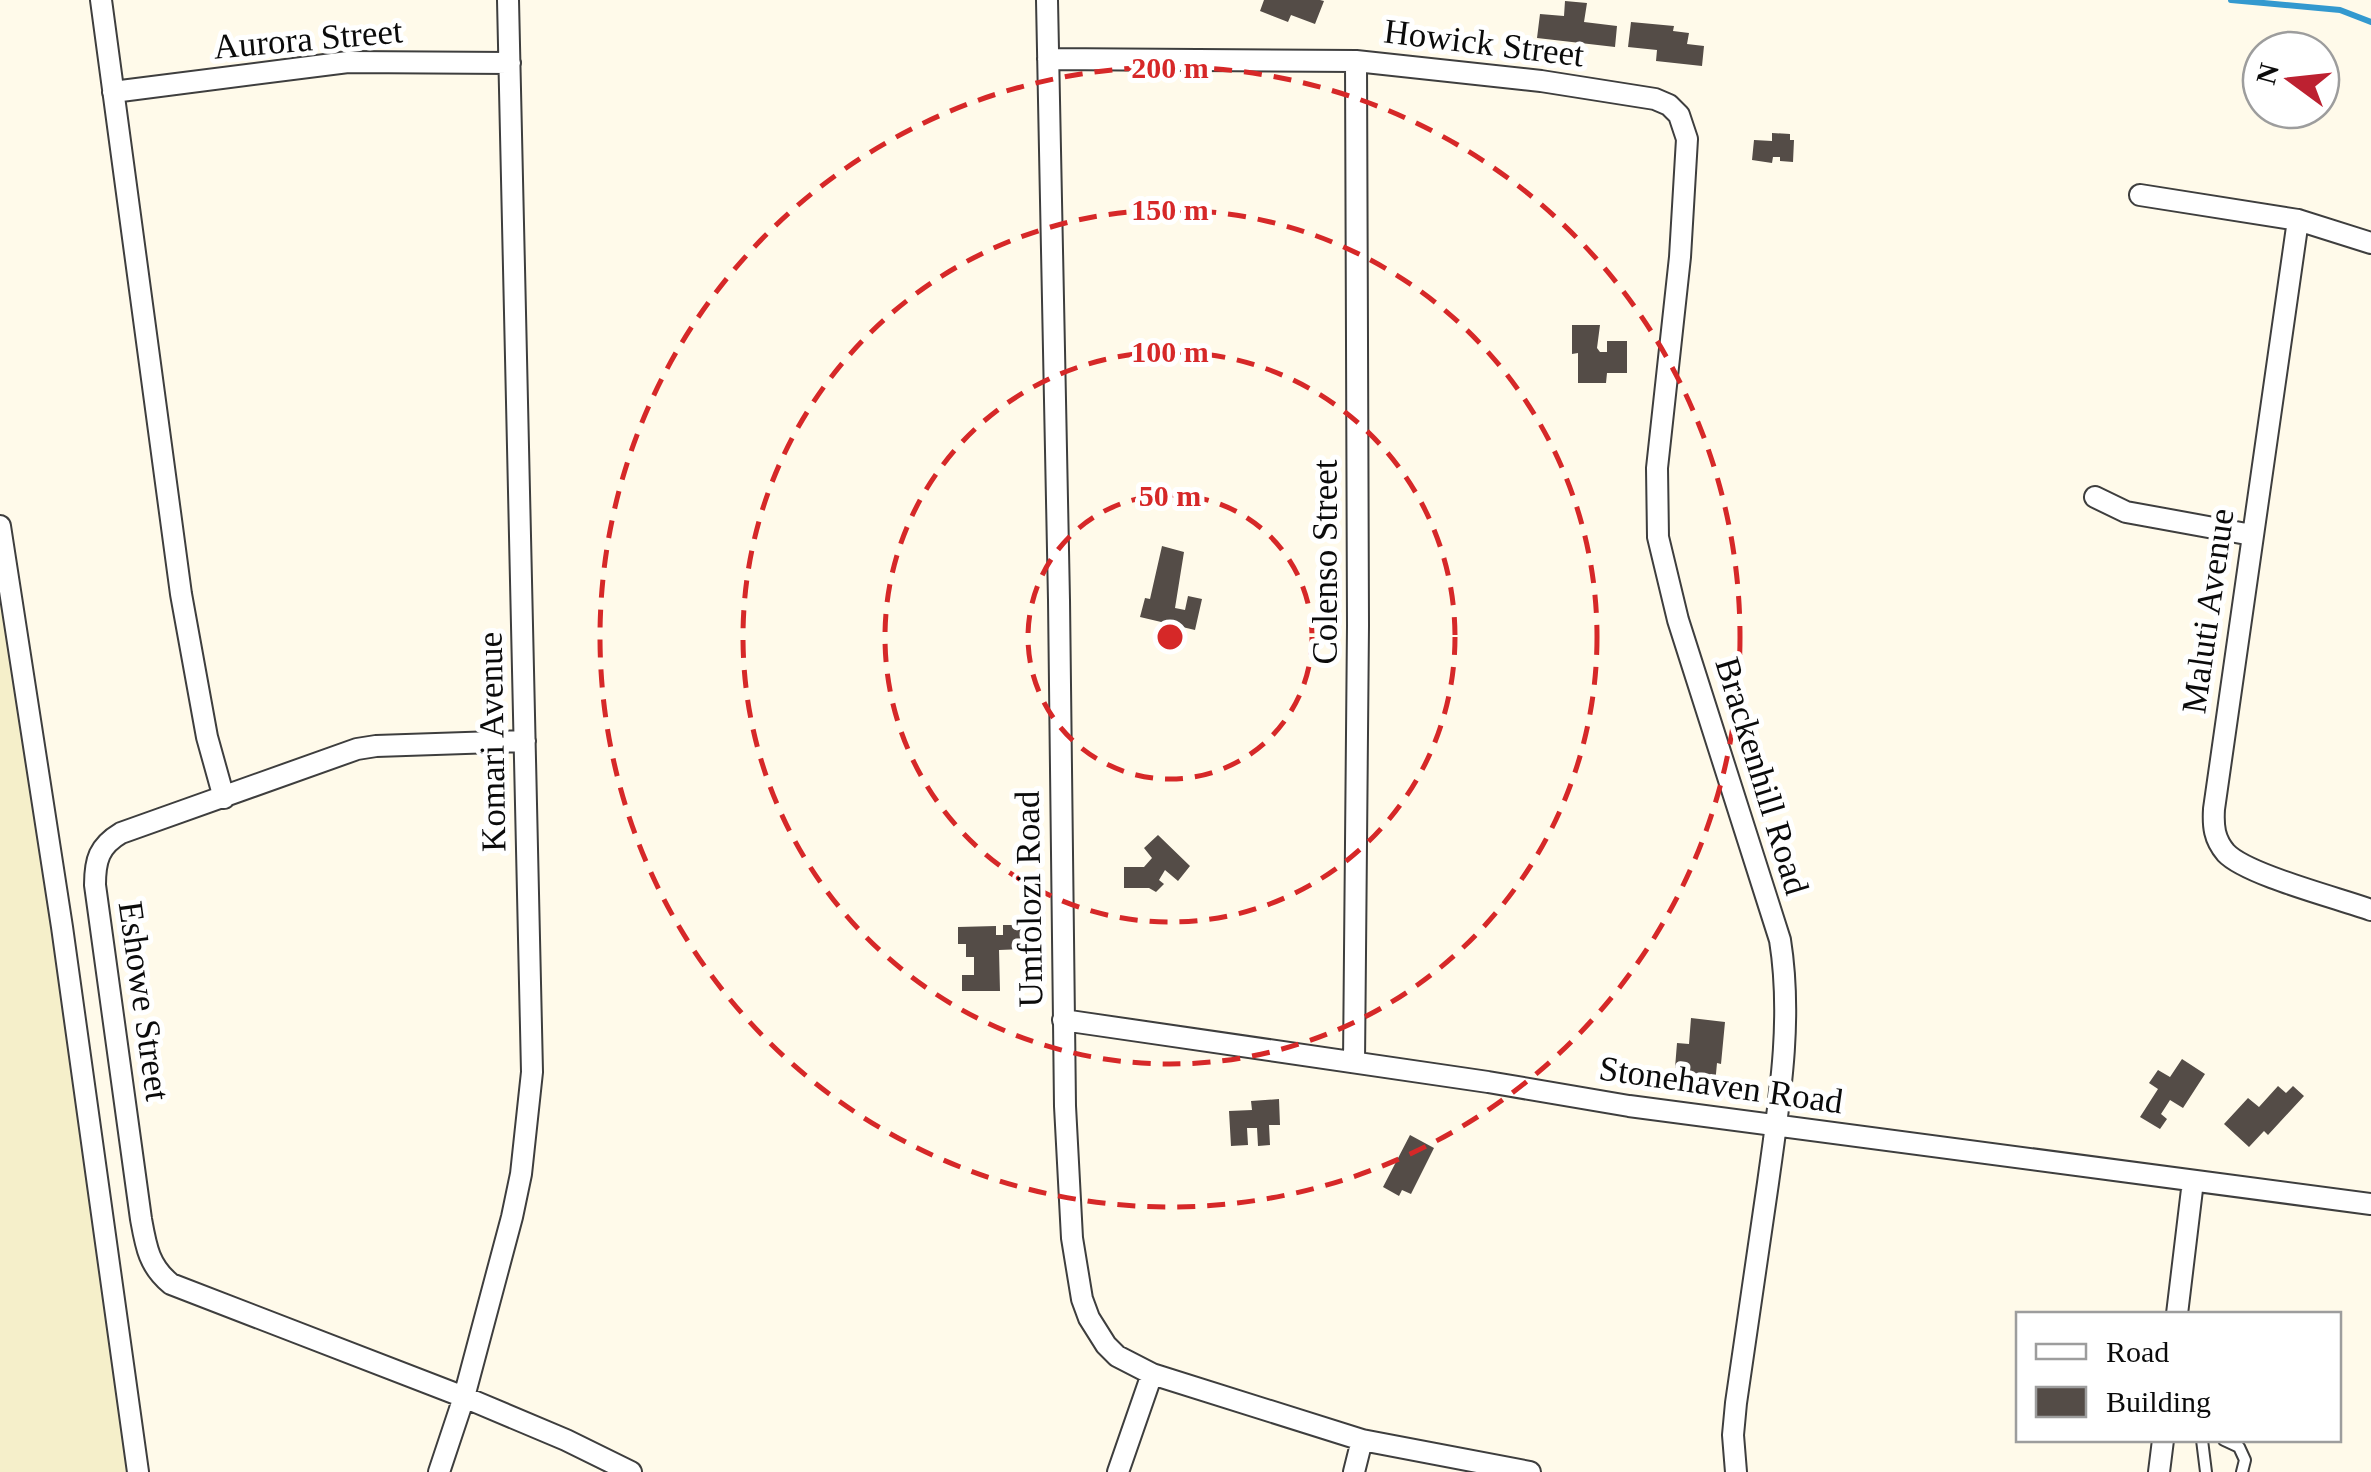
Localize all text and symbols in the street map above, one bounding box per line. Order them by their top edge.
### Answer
street label: Aurora Street [212,11,404,67]
street label: Howick Street [1382,11,1586,75]
north arrow [2241,30,2341,130]
text: 200 m [1131,51,1209,84]
text: N [2250,60,2285,87]
text: 150 m [1131,193,1209,226]
text: 100 m [1131,335,1209,368]
street label: Colenso Street [1306,459,1345,665]
text: 50 m [1139,479,1201,512]
street label: Maluti Avenue [2174,506,2242,716]
centre of rings [1152,619,1188,655]
street label: Komari Avenue [471,632,513,852]
street label: Brackenhill Road [1707,653,1817,900]
street label: Umfolozi Road [1008,790,1050,1008]
street label: Eshowe Street [111,899,177,1104]
street label: Stonehaven Road [1597,1049,1846,1121]
legend [2016,1312,2341,1442]
text: Road [2106,1335,2169,1368]
text: Building [2106,1385,2211,1418]

